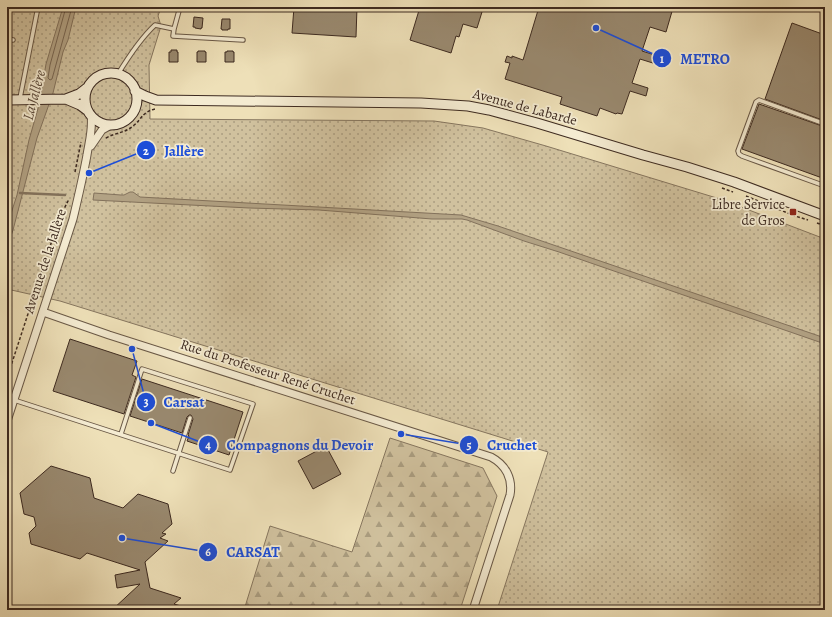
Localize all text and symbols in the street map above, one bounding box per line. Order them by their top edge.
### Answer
callout: METRO [652,45,737,72]
text: METRO [680,49,730,69]
text: 1 [660,51,665,67]
water label: La Jallère [18,67,50,122]
street label: Avenue de Labarde [470,84,579,130]
callout: Jallère [136,137,211,164]
text: Jallère [164,141,204,161]
text: 2 [143,143,149,159]
place label: Libre Service de Gros [711,195,785,230]
street label: Avenue de la Jallère [19,206,71,317]
marker: Libre Service de Gros [788,207,798,217]
street label: Rue du Professeur René Cruchet [178,335,358,409]
callout: Carsat [136,388,213,415]
text: Carsat [164,392,205,412]
text: 3 [143,394,149,410]
callout: Compagnons du Devoir [198,431,381,458]
callout: Cruchet [459,432,545,459]
text: Compagnons du Devoir [227,435,373,455]
text: Cruchet [487,435,537,455]
text: 4 [205,437,211,453]
text: 5 [466,437,472,453]
callout: CARSAT [198,538,288,565]
text: CARSAT [226,542,280,562]
text: 6 [205,544,211,560]

